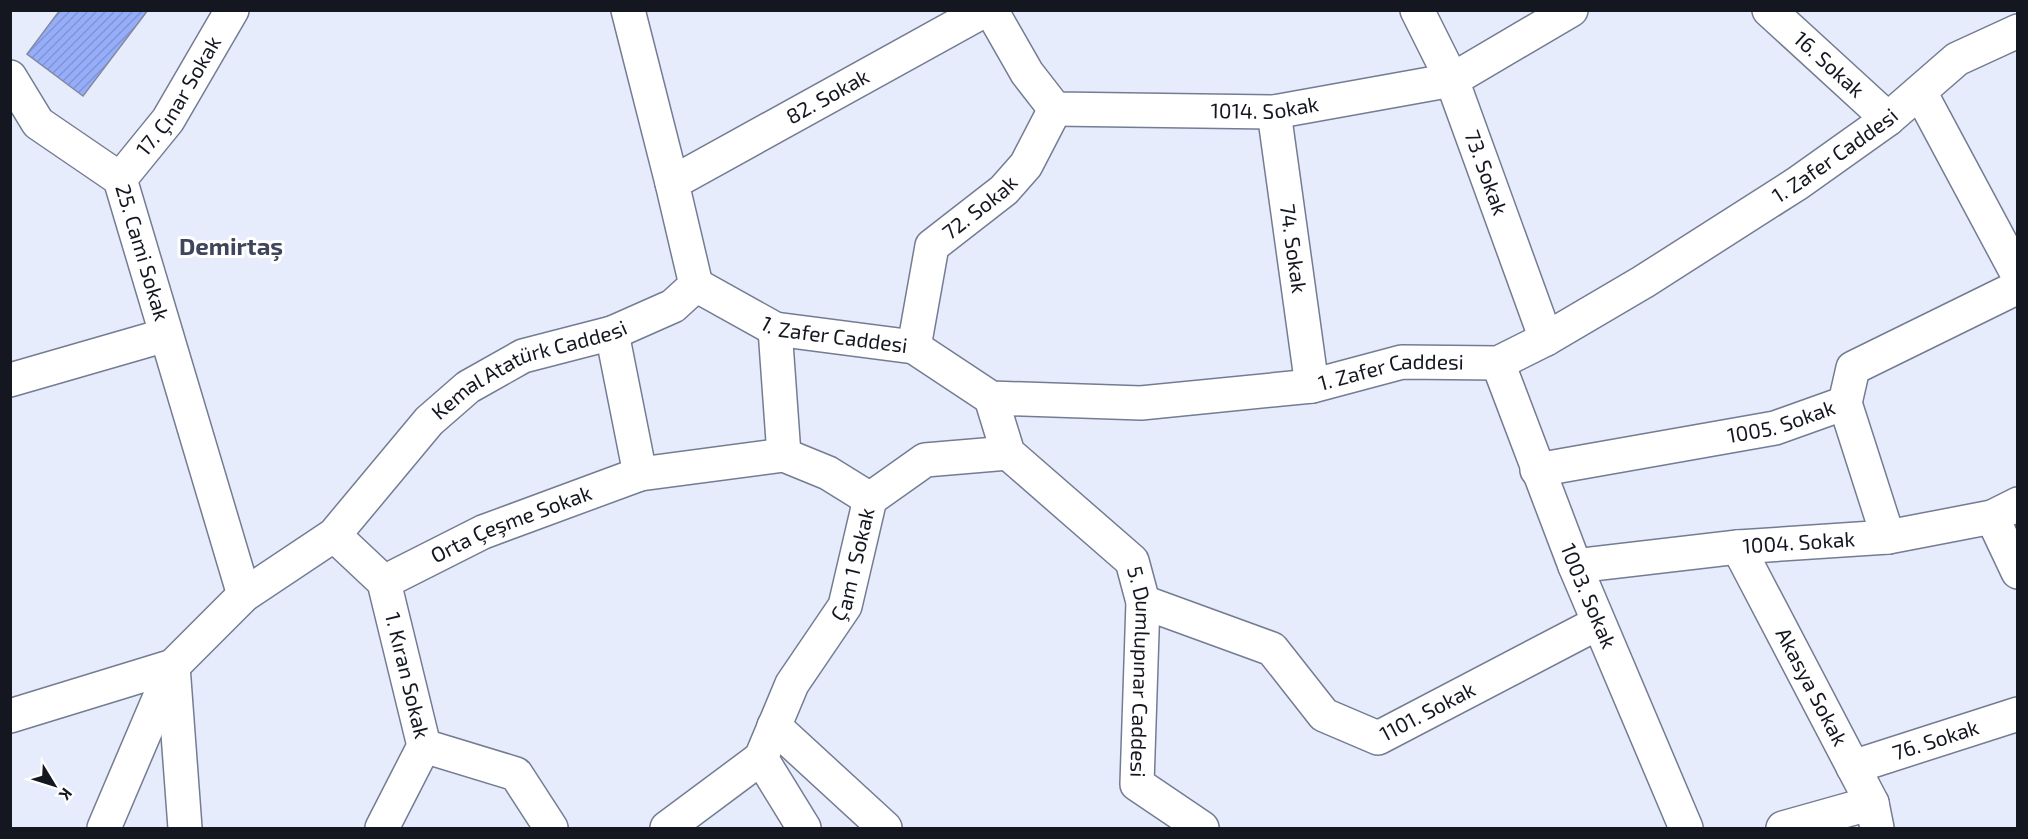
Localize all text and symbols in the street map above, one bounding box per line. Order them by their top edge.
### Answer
street label: 16. Sokak [1789,25,1870,102]
street label: 17. Çınar Sokak [130,31,225,160]
street label: 82. Sokak [781,63,873,128]
street label: 1014. Sokak [1210,90,1321,123]
street label: 1. Zafer Caddesi [1767,102,1902,207]
street label: 73. Sokak [1460,126,1514,218]
street label: 72. Sokak [937,170,1022,244]
street label: 25. Cami Sokak [111,181,176,324]
street label: 74. Sokak [1276,202,1313,295]
district label: Demirtaş [179,231,283,262]
street label: 1. Zafer Caddesi [757,310,909,357]
street label: Kemal Atatürk Caddesi [426,314,630,424]
street label: 1. Zafer Caddesi [1315,348,1464,395]
street label: 1005. Sokak [1725,394,1838,447]
street label: Orta Çeşme Sokak [426,479,595,567]
street label: Çam 1 Sokak [824,505,879,626]
street label: 1004. Sokak [1742,525,1856,558]
street label: 1003. Sokak [1557,540,1623,652]
street label: 5. Dumlupınar Caddesi [1123,563,1157,778]
street label: 1. Kıran Sokak [381,610,436,741]
street label: Akasya Sokak [1771,623,1854,750]
street label: 1101. Sokak [1375,675,1479,746]
street label: 76. Sokak [1889,713,1982,764]
north arrow [24,755,84,815]
text: K [55,785,77,805]

